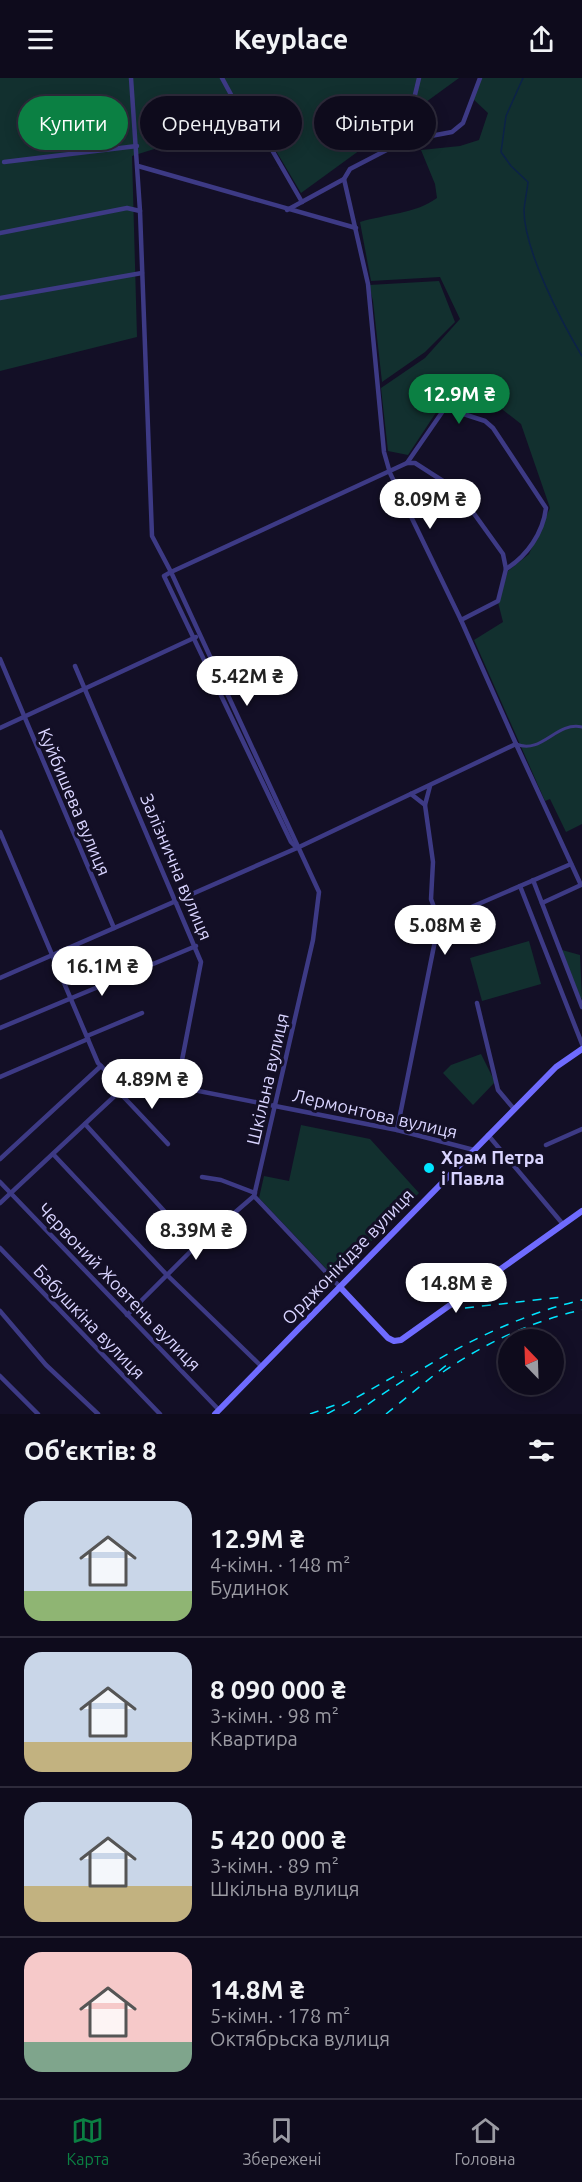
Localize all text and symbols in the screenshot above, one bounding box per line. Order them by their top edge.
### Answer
icon: menu [24,23,57,56]
icon: share [525,23,558,56]
text: Keyplace [234,24,348,54]
chip: Купити [18,96,128,150]
chip: Орендувати [140,96,302,150]
chip: Фільтри [314,96,436,150]
pin: 12.9M ₴ [404,374,514,425]
text: 12.9M ₴ [423,382,495,405]
pin: 8.09M ₴ [375,479,485,530]
text: 8.09M ₴ [394,487,466,510]
pin: 5.42M ₴ [192,656,302,707]
text: 5.42M ₴ [211,664,283,687]
street label: Куйбишева вулиця [35,725,115,878]
street label: Залізнична вулиця [137,790,217,943]
pin: 5.08M ₴ [390,905,500,956]
text: 5.08M ₴ [409,913,481,936]
pin: 16.1M ₴ [47,946,157,997]
text: 16.1M ₴ [66,954,138,977]
street label: Шкільна вулиця [242,1011,292,1147]
pin: 4.89M ₴ [97,1059,207,1110]
text: 4.89M ₴ [116,1067,188,1090]
street label: Лермонтова вулиця [291,1084,460,1142]
place label: Храм Петра і Павла [441,1147,544,1188]
marker: Храм Петра і Павла [422,1161,436,1175]
street label: Орджонікідзе вулиця [277,1185,417,1328]
street label: Червоний Жовтень вулиця [34,1198,205,1374]
pin: 8.39M ₴ [141,1210,251,1261]
text: 8.39M ₴ [160,1218,232,1241]
street label: Бабушкіна вулиця [30,1260,149,1383]
pin: 14.8M ₴ [401,1263,511,1314]
text: 14.8M ₴ [420,1271,492,1294]
north arrow [498,1329,564,1395]
map controls [498,1329,564,1395]
icon: filters [525,1434,558,1467]
text: Об’єктів: 8 [24,1436,157,1465]
text: 12.9M ₴ [210,1524,304,1553]
icon: home [72,1525,144,1597]
text: 4-кімн. · 148 m² [210,1553,350,1576]
text: Будинок [210,1576,289,1599]
text: 8 090 000 ₴ [210,1675,346,1704]
icon: home [72,1676,144,1748]
text: 3-кімн. · 98 m² [210,1704,339,1727]
text: Квартира [210,1727,298,1750]
text: 5 420 000 ₴ [210,1825,346,1854]
icon: home [72,1826,144,1898]
text: 3-кімн. · 89 m² [210,1854,339,1877]
text: Шкільна вулиця [210,1877,359,1900]
text: 14.8M ₴ [210,1975,304,2004]
icon: home [72,1976,144,2048]
text: 5-кімн. · 178 m² [210,2004,350,2027]
text: Октябрьска вулиця [210,2027,390,2050]
tab: Карта [67,2114,109,2168]
tab: Збережені [242,2114,321,2168]
tab: Головна [455,2114,515,2168]

